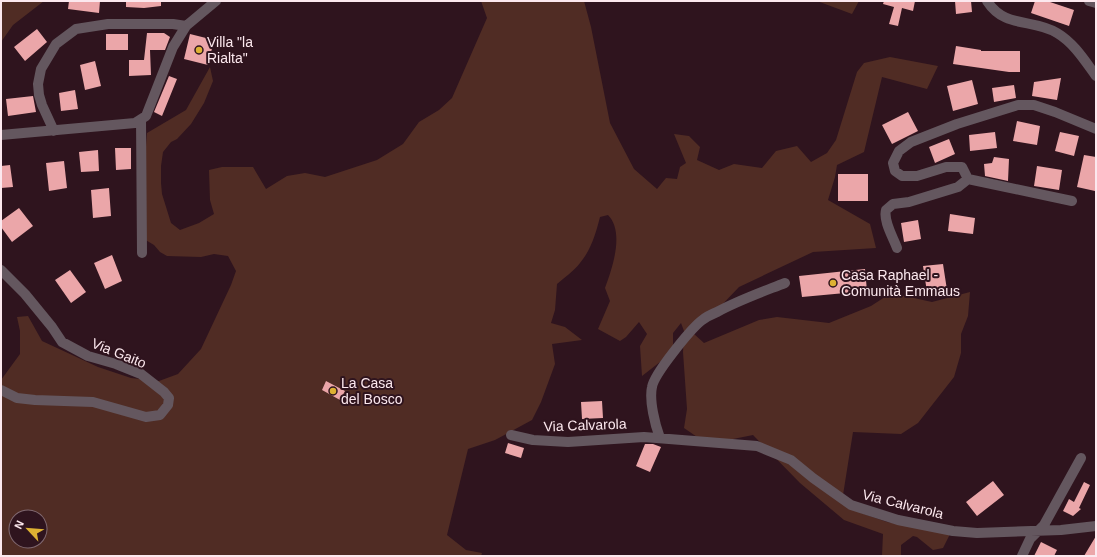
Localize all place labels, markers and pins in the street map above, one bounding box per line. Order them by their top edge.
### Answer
place label: Villa "la Rialta" [207,34,253,66]
marker: Villa "la Rialta" [194,45,204,55]
place label: Casa Raphael - Comunità Emmaus [841,267,960,299]
marker: Casa Raphael - Comunità Emmaus [828,278,838,288]
place label: La Casa del Bosco [341,375,403,407]
marker: La Casa del Bosco [328,386,338,396]

